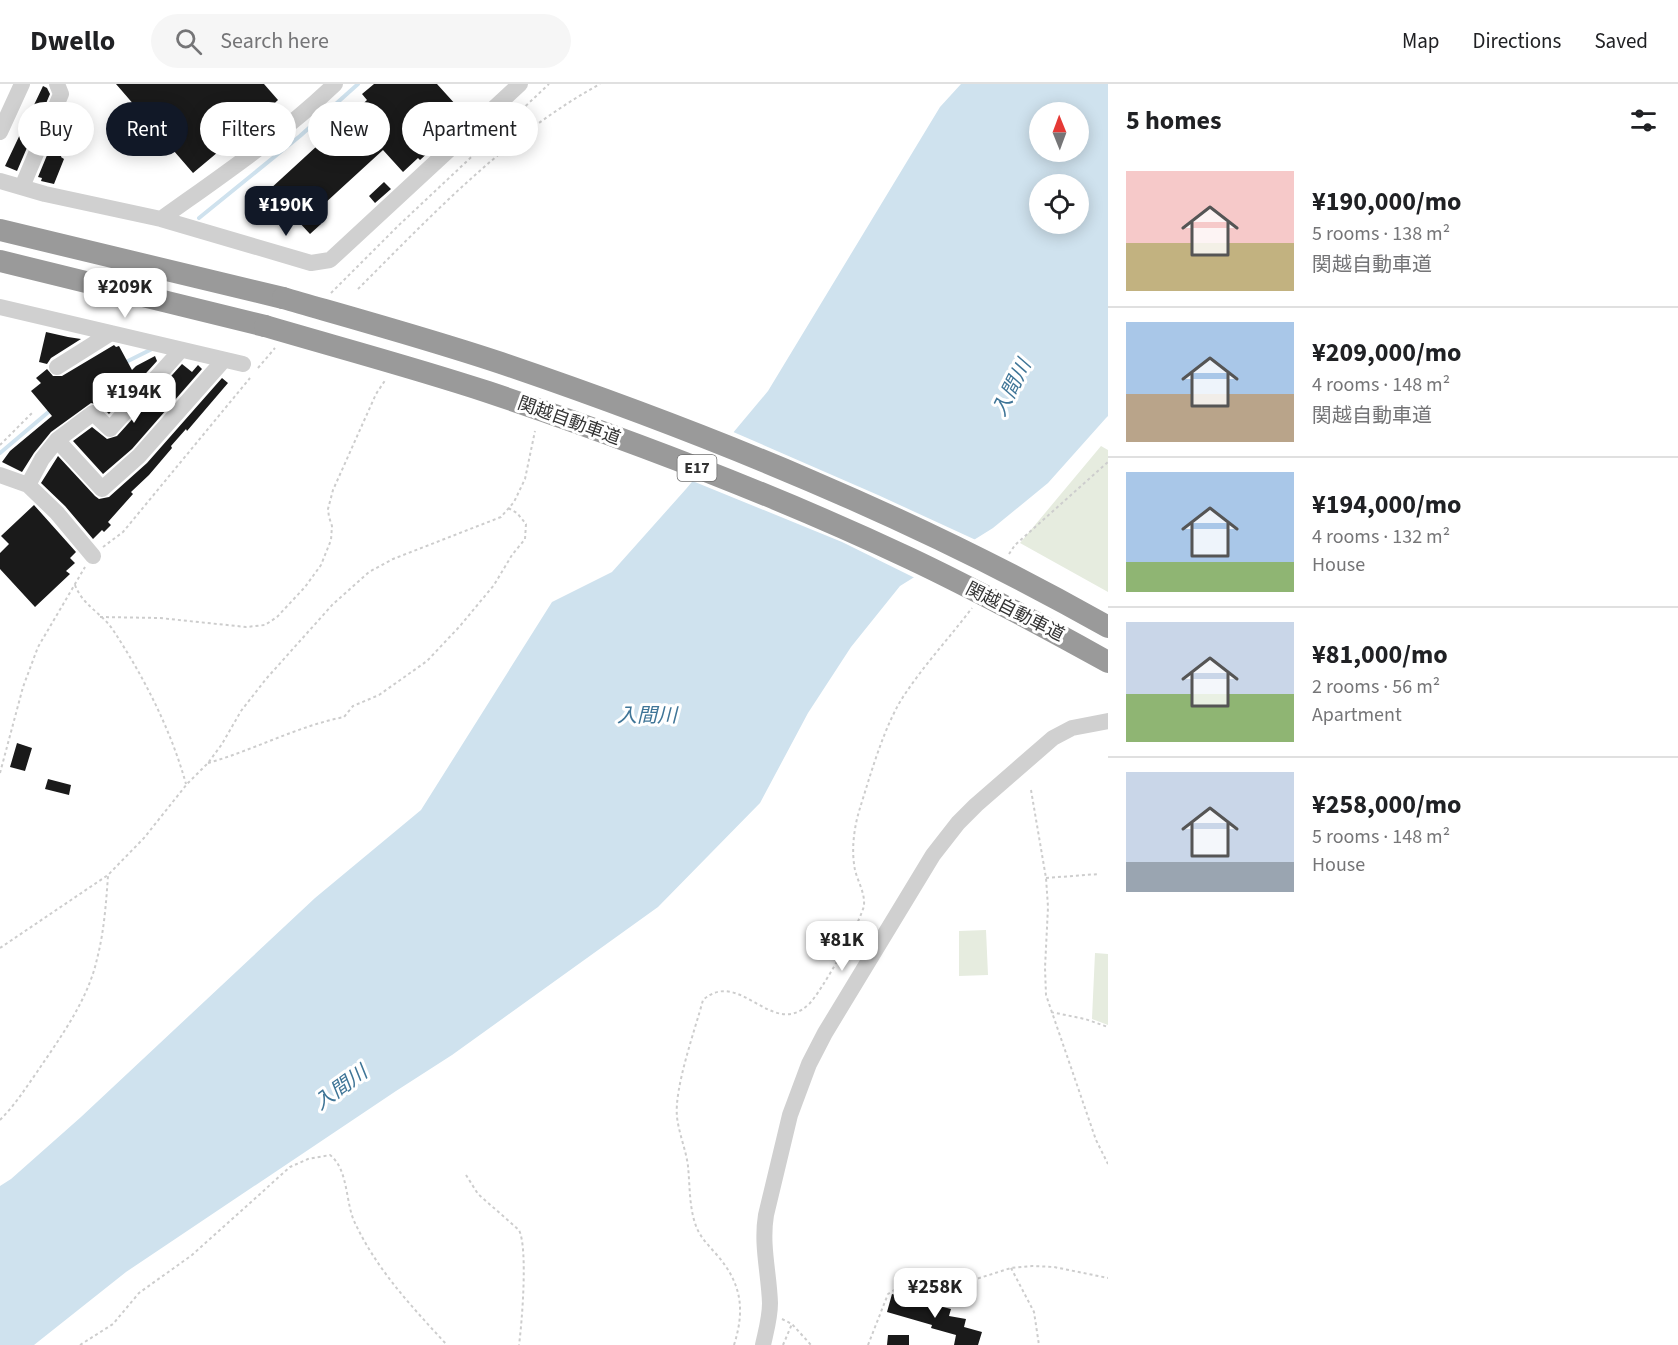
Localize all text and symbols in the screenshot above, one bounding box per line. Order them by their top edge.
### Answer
search box [151,14,571,68]
text: Dwello [30,21,115,61]
icon: search [172,25,205,58]
text: Search here [220,25,329,57]
text: Map [1402,26,1440,56]
text: Directions [1473,26,1561,56]
text: Saved [1594,26,1648,56]
chip: Buy [18,102,94,156]
chip: Rent [106,102,188,156]
chip: Filters [200,102,296,156]
chip: New [308,102,390,156]
chip: Apartment [402,102,538,156]
north arrow [1029,102,1089,162]
map controls [1029,102,1089,234]
text: 5 homes [1126,102,1221,139]
icon: filters [1627,104,1660,137]
button: locate [1029,174,1089,234]
text: ¥190,000/mo [1312,183,1461,220]
pin: ¥190K [244,186,328,237]
text: ¥190K [259,191,313,219]
icon: home [1174,195,1246,267]
text: 5 rooms · 138 m² [1312,220,1450,248]
text: 関越自動車道 [1312,251,1432,279]
pin: ¥209K [83,268,167,319]
text: ¥209K [98,273,152,301]
text: ¥209,000/mo [1312,334,1461,371]
icon: home [1174,346,1246,418]
water label: 入間川 [986,353,1039,421]
text: 4 rooms · 148 m² [1312,371,1450,399]
pin: ¥194K [92,373,176,424]
text: ¥194K [107,378,161,406]
street label: 関越自動車道 [514,391,624,451]
text: 関越自動車道 [1312,402,1432,430]
road number: E17 [678,455,716,481]
text: ¥194,000/mo [1312,486,1461,523]
icon: home [1174,496,1246,568]
text: 4 rooms · 132 m² [1312,523,1450,551]
text: House [1312,551,1365,579]
street label: 関越自動車道 [961,576,1069,648]
text: ¥81,000/mo [1312,636,1448,673]
icon: home [1174,646,1246,718]
text: 2 rooms · 56 m² [1312,673,1440,701]
text: Apartment [1312,701,1402,729]
water label: 入間川 [617,702,679,730]
text: ¥258,000/mo [1312,786,1461,823]
icon: home [1174,796,1246,868]
text: 5 rooms · 148 m² [1312,823,1450,851]
text: House [1312,851,1365,879]
pin: ¥81K [806,921,878,972]
text: ¥81K [820,926,864,954]
water label: 入間川 [309,1058,375,1117]
pin: ¥258K [893,1268,977,1319]
text: ¥258K [908,1273,962,1301]

